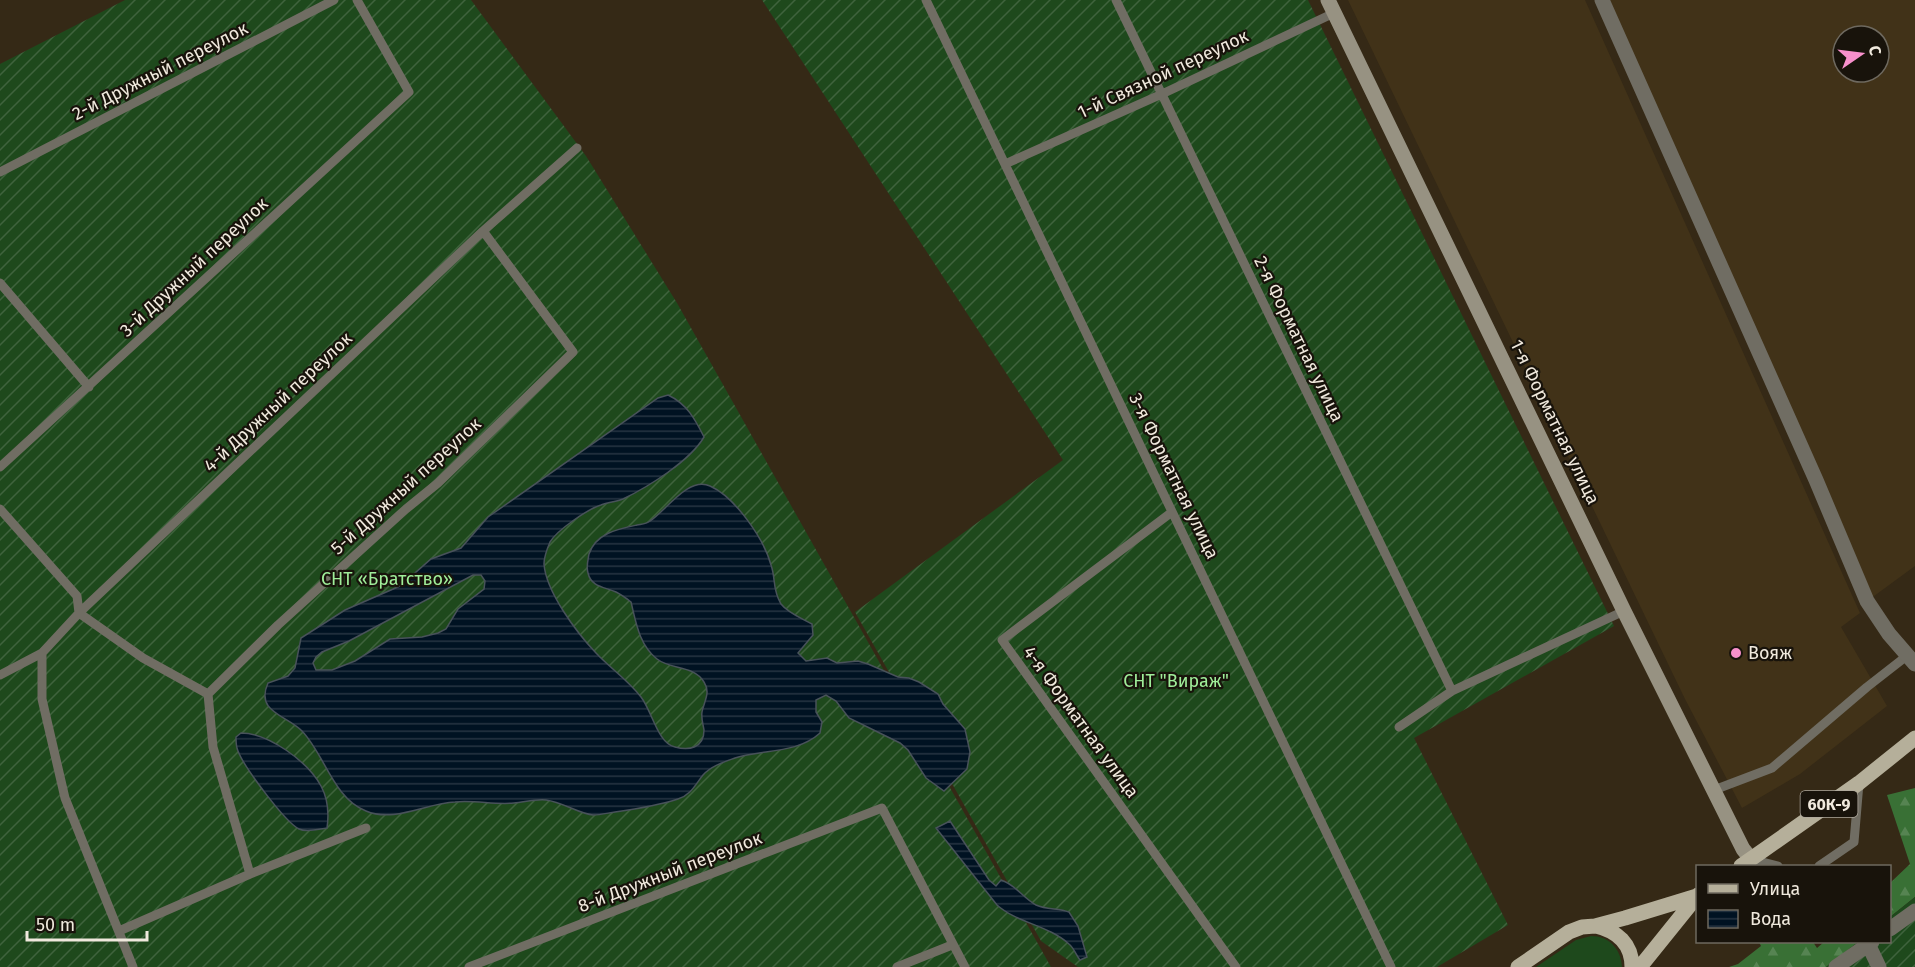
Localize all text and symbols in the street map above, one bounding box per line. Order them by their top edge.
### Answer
street label: 2-й Дружный переулок [68,17,252,125]
street label: 1-й Связной переулок [1074,24,1253,123]
north arrow [1831,24,1891,84]
text: С [1865,44,1886,58]
street label: 3-й Дружный переулок [115,192,273,341]
street label: 2-я Форматная улица [1249,253,1349,425]
street label: 4-й Дружный переулок [199,327,357,477]
street label: 1-я Форматная улица [1506,336,1604,508]
street label: 3-я Форматная улица [1124,390,1224,562]
street label: 5-й Дружный переулок [326,412,486,559]
park label: СНТ «Братство» [321,568,453,590]
street label: 4-я Форматная улица [1019,642,1143,802]
place label: Вояж [1748,642,1792,664]
marker: Вояж [1729,646,1743,660]
park label: СНТ "Вираж" [1123,670,1229,692]
road number: 60К-9 [1800,791,1858,817]
street label: 8-й Дружный переулок [575,826,766,917]
legend [1696,865,1891,943]
text: Улица [1750,878,1800,900]
scale bar [27,904,147,942]
text: Вода [1750,908,1791,930]
text: 50 m [36,914,75,936]

